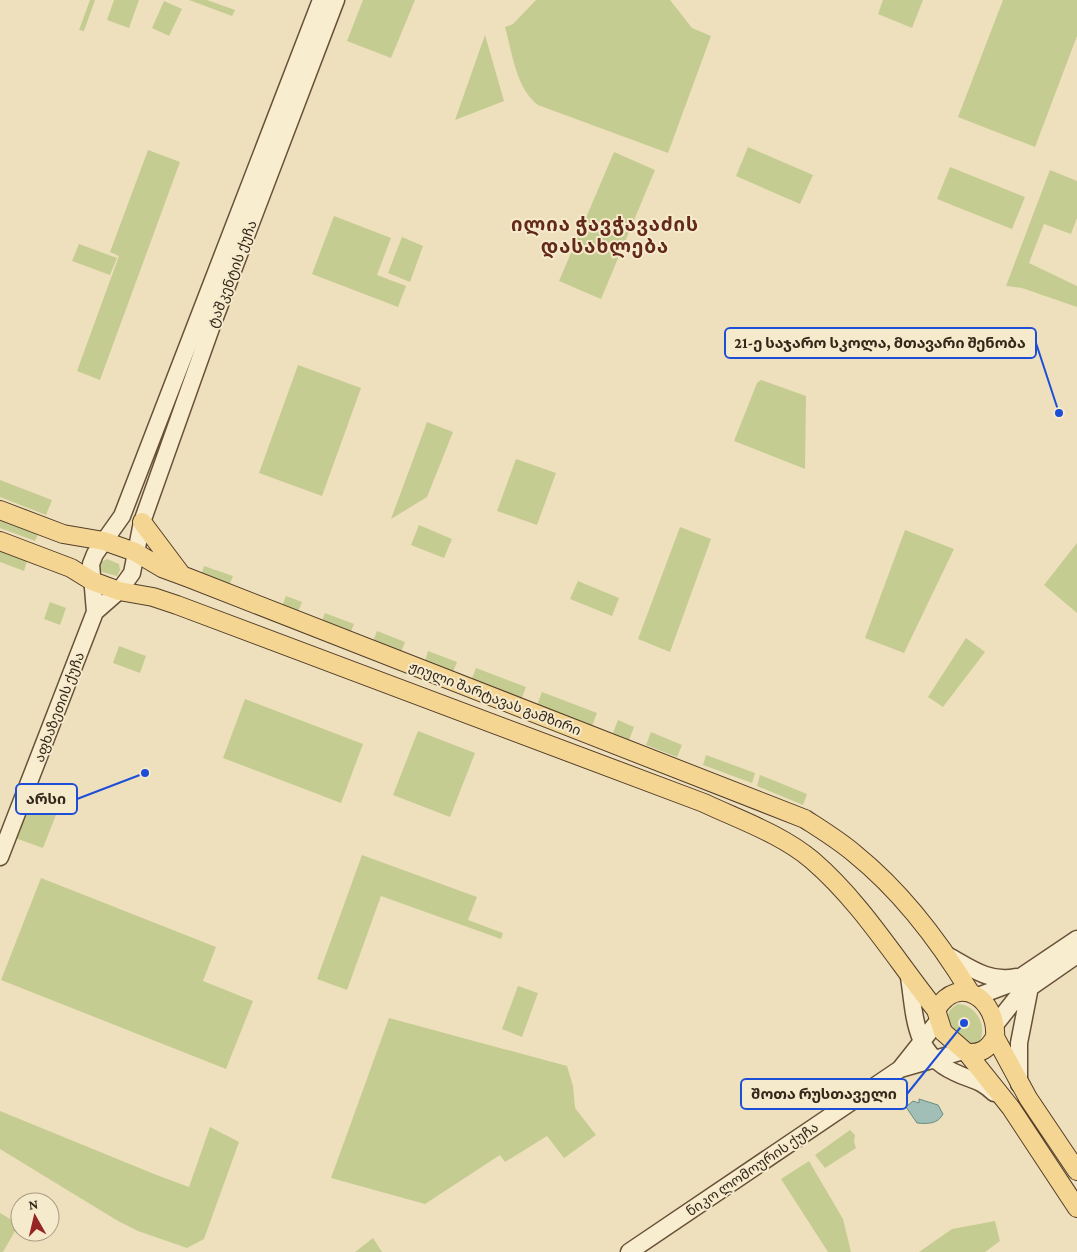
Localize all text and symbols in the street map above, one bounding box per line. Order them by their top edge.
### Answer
district label: ილია ჭავჭავაძის დასახლება [511,214,699,259]
street label: ტაშკენტის ქუჩა [204,218,261,330]
callout: 21-ე საჯარო სკოლა, მთავარი შენობა [725,328,1036,358]
text: 21-ე საჯარო სკოლა, მთავარი შენობა [734,335,1026,352]
street label: აფხაზეთის ქუჩა [31,650,88,765]
street label: ჟიული შარტავას გამზირი [406,658,583,739]
callout: არსი [16,784,77,814]
text: არსი [26,791,66,807]
callout: შოთა რუსთაველი [741,1079,907,1109]
text: შოთა რუსთაველი [751,1086,897,1103]
street label: ნიკო ლომოურის ქუჩა [683,1119,822,1220]
north arrow [10,1192,60,1242]
text: N [27,1195,39,1213]

